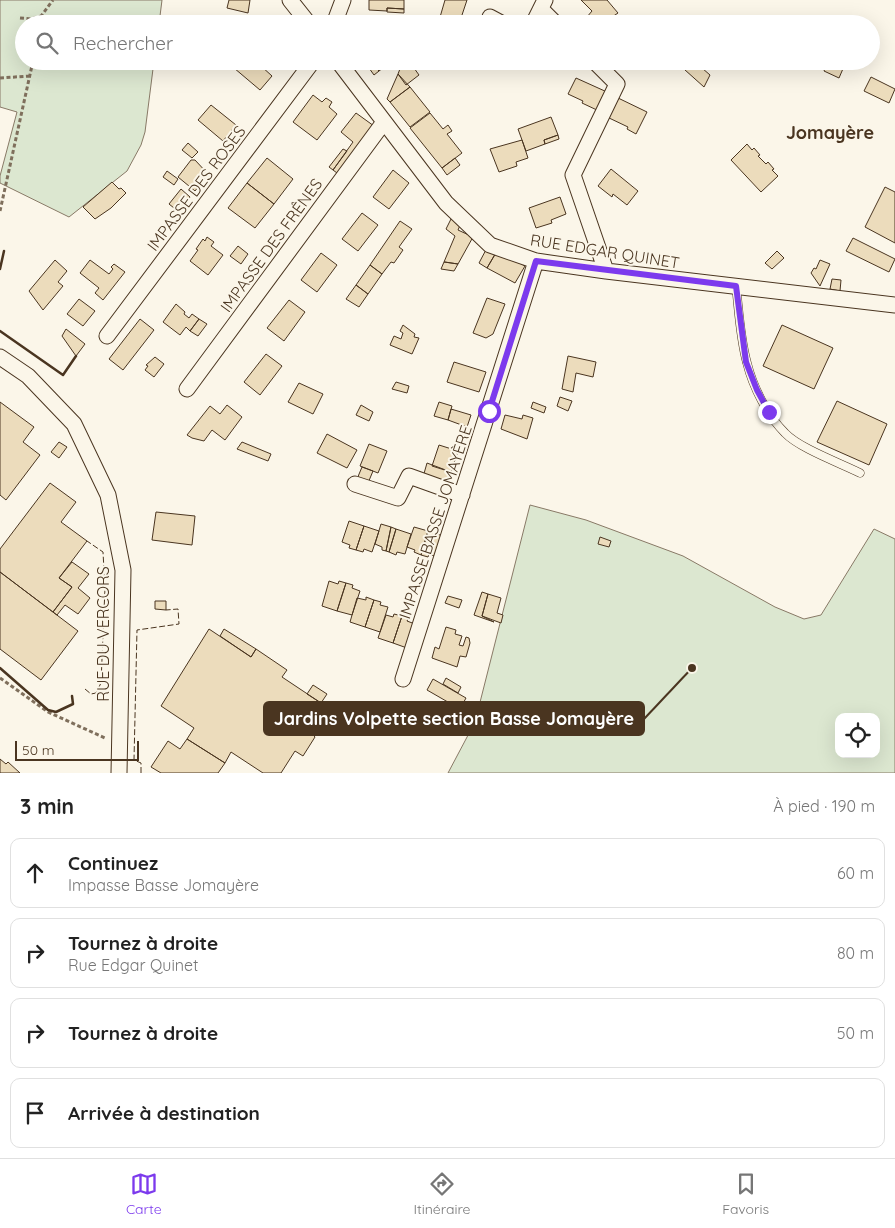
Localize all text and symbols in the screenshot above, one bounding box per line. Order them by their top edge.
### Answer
search box [15,15,880,70]
icon: search [33,29,61,57]
text: Rechercher [73,31,173,55]
street label: IMPASSE DES ROSES [142,121,250,255]
district label: Jomayère [786,121,874,144]
street label: IMPASSE DES FRÊNES [216,174,326,316]
street label: RUE EDGAR QUINET [529,229,681,273]
route start [478,400,501,423]
route end [758,401,781,424]
street label: IMPASSE BASSE JOMAYÈRE [394,423,476,621]
street label: RUE DU VERCORS [93,566,113,702]
callout: Jardins Volpette section Basse Jomayère [264,702,644,735]
text: Jardins Volpette section Basse Jomayère [274,707,634,730]
map controls [835,713,880,758]
button: locate [835,713,880,758]
scale bar [15,738,139,761]
text: 50 m [22,741,55,759]
text: 3 min [20,793,74,819]
text: À pied · 190 m [773,796,875,816]
text: Continuez [68,851,158,875]
icon: ahead [21,859,49,887]
text: 60 m [837,863,874,883]
text: Impasse Basse Jomayère [68,875,259,895]
text: Tournez à droite [68,931,218,955]
icon: right [21,939,49,967]
text: 80 m [837,943,874,963]
text: Rue Edgar Quinet [68,955,199,975]
icon: right [21,1019,49,1047]
text: Tournez à droite [68,1021,218,1045]
text: 50 m [837,1023,874,1043]
icon: arrive [21,1099,49,1127]
text: Arrivée à destination [68,1101,260,1125]
tab: Carte [126,1170,162,1218]
tab: Itinéraire [413,1170,470,1218]
tab: Favoris [722,1170,769,1218]

